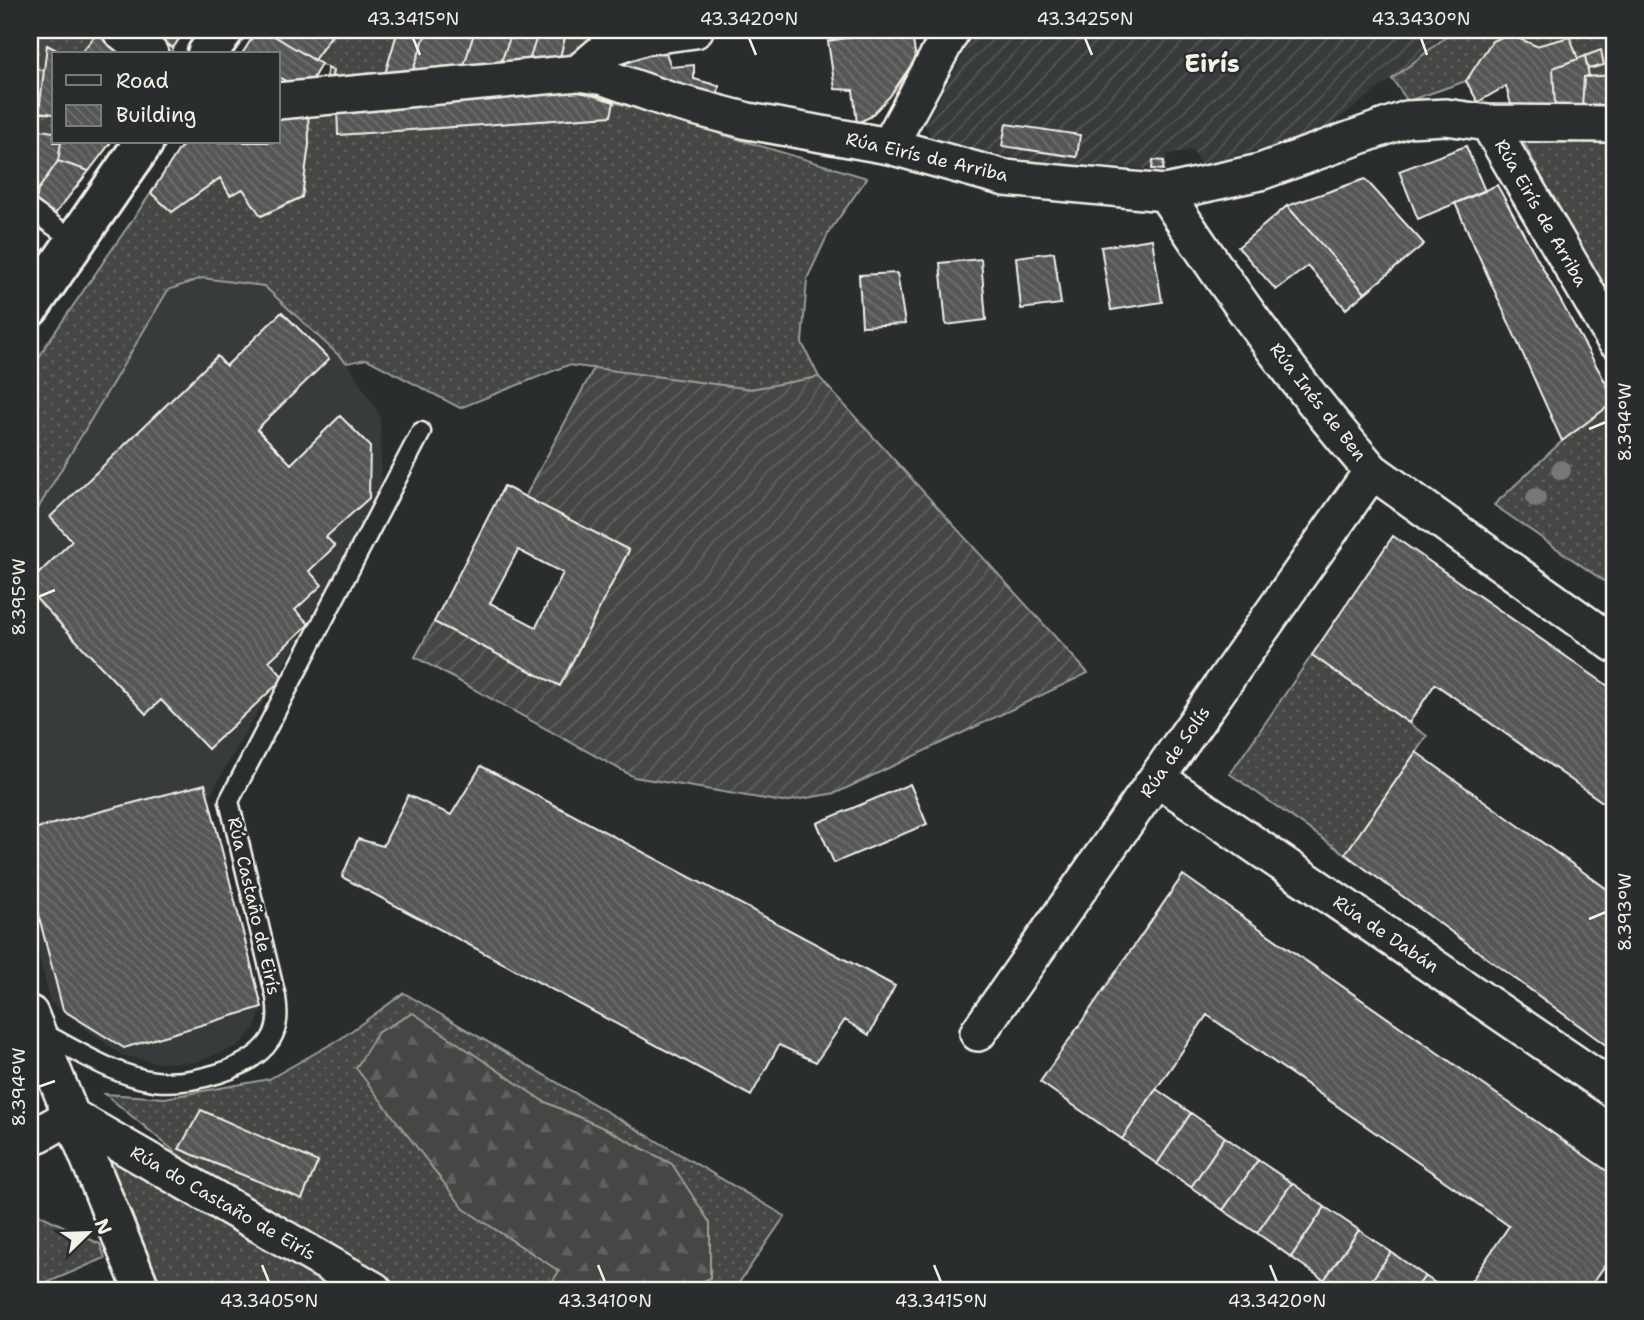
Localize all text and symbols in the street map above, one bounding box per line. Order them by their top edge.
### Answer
text: 43.3415°N [367,7,459,31]
text: 43.3420°N [700,7,798,31]
text: 43.3425°N [1036,7,1134,31]
text: 43.3430°N [1372,7,1470,31]
district label: Eirís [1184,48,1240,80]
legend [52,52,280,144]
text: Road [116,67,169,95]
text: Building [116,101,196,129]
street label: Rúa Eirís de Arriba [843,127,1011,187]
street label: Rúa Eirís de Arriba [1489,135,1593,291]
street label: Rúa Inés de Ben [1264,338,1372,466]
text: 8.394°W [1613,383,1637,461]
text: 8.395°W [7,558,31,636]
street label: Rúa de Solís [1135,701,1215,803]
street label: Rúa Castaño de Eirís [222,815,286,997]
text: 8.393°W [1613,873,1637,951]
street label: Rúa de Dabán [1329,890,1443,978]
text: 8.394°W [7,1048,31,1126]
street label: Rúa do Castaño de Eirís [126,1140,320,1266]
north arrow [52,1198,122,1268]
text: N [89,1215,118,1238]
text: 43.3405°N [220,1289,318,1313]
text: 43.3410°N [558,1289,652,1313]
text: 43.3415°N [895,1289,987,1313]
text: 43.3420°N [1228,1289,1326,1313]

